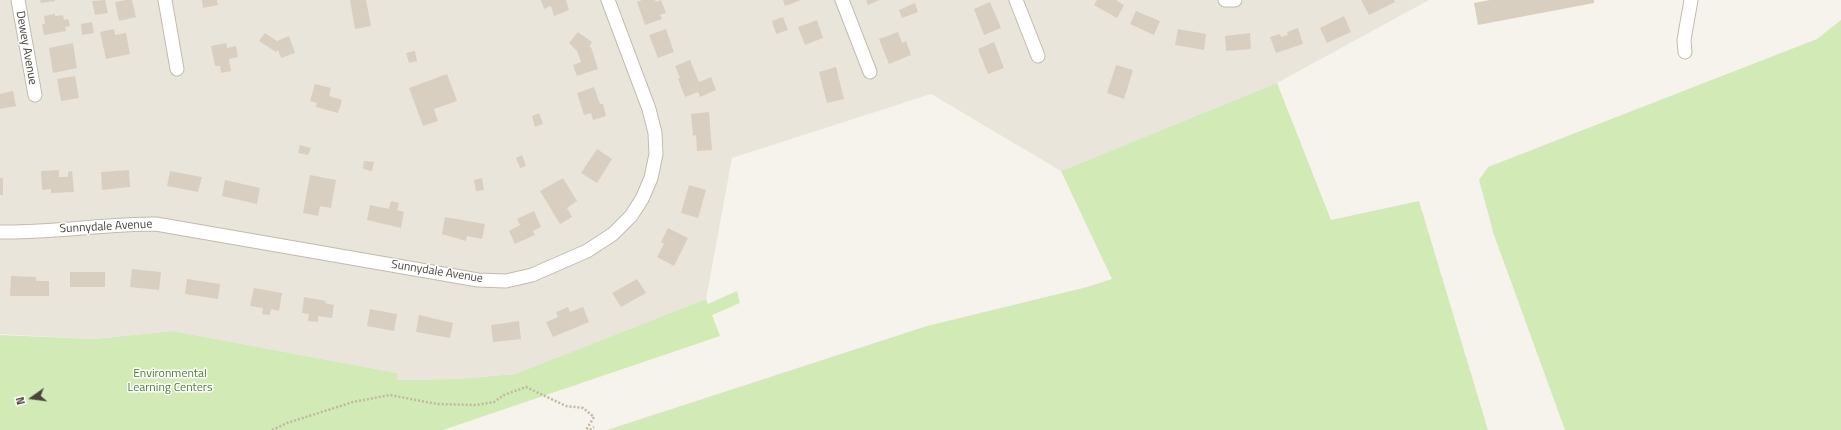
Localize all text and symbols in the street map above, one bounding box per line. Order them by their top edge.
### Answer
street label: Dewey Avenue [12,10,40,86]
street label: Sunnydale Avenue [59,217,153,237]
street label: Sunnydale Avenue [390,258,484,286]
park label: Environmental Learning Centers [127,367,213,395]
north arrow [12,378,52,418]
text: N [12,395,29,407]

